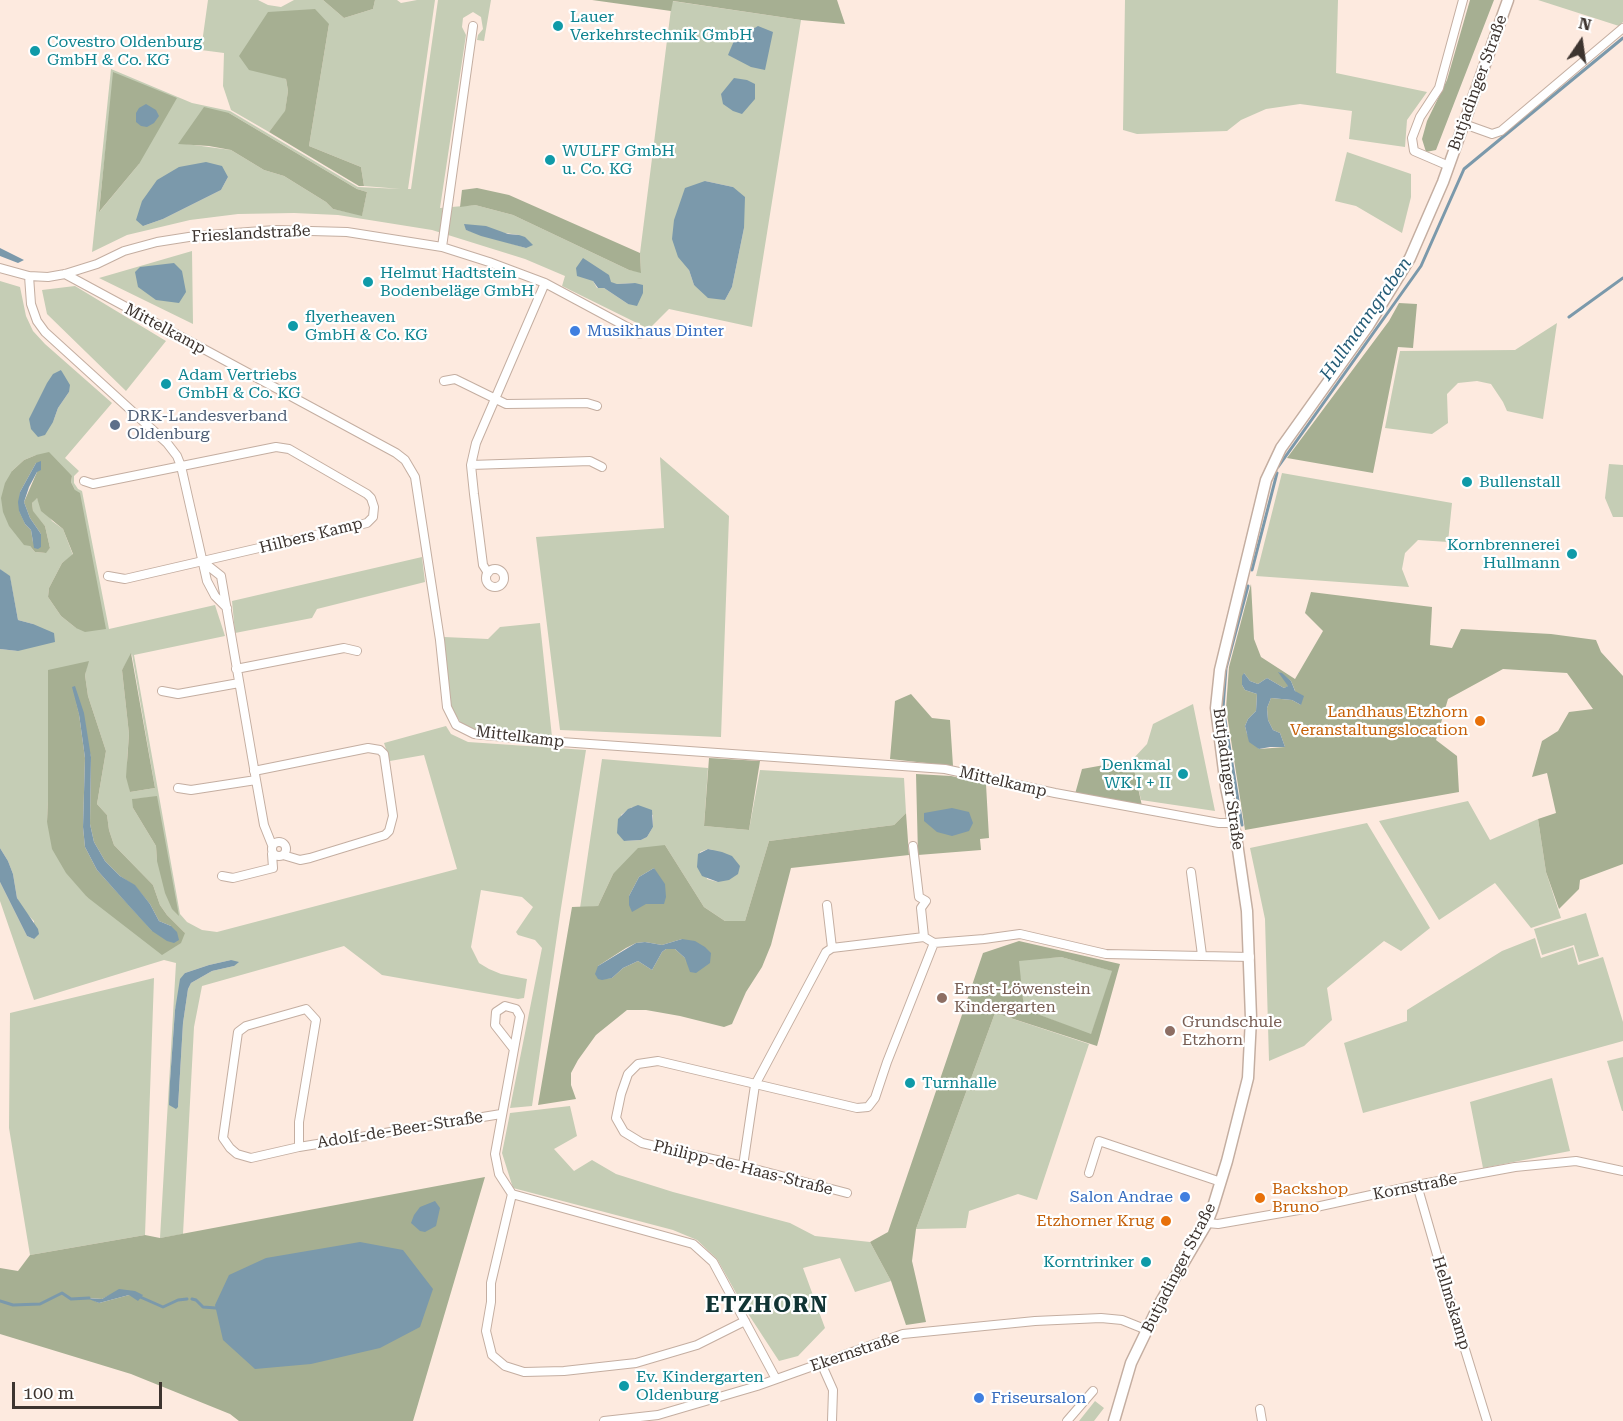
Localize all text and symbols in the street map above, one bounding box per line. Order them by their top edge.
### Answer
place label: Lauer Verkehrstechnik GmbH [570,7,753,45]
street label: Butjadinger Straße [1444,12,1512,154]
north arrow [1551,12,1611,72]
text: N [1577,13,1593,35]
marker: Lauer Verkehrstechnik GmbH [551,19,565,33]
place label: Covestro Oldenburg GmbH & Co. KG [47,32,202,70]
marker: Covestro Oldenburg GmbH & Co. KG [28,44,42,58]
place label: WULFF GmbH u. Co. KG [562,141,675,179]
marker: WULFF GmbH u. Co. KG [543,153,557,167]
street label: Frieslandstraße [191,221,311,247]
water label: Hullmanngraben [1316,253,1416,385]
place label: Helmut Hadtstein Bodenbeläge GmbH [380,263,534,301]
marker: Helmut Hadtstein Bodenbeläge GmbH [361,275,375,289]
street label: Mittelkamp [121,300,209,358]
place label: flyerheaven GmbH & Co. KG [305,307,428,345]
marker: flyerheaven GmbH & Co. KG [286,319,300,333]
place label: Musikhaus Dinter [587,321,724,341]
marker: Musikhaus Dinter [568,324,582,338]
place label: Adam Vertriebs GmbH & Co. KG [178,365,301,403]
marker: Adam Vertriebs GmbH & Co. KG [159,377,173,391]
place label: DRK-Landesverband Oldenburg [127,406,288,444]
marker: DRK-Landesverband Oldenburg [108,418,122,432]
place label: Bullenstall [1479,472,1561,492]
marker: Bullenstall [1460,475,1474,489]
street label: Hilbers Kamp [257,514,365,558]
place label: Kornbrennerei Hullmann [1447,535,1560,573]
marker: Kornbrennerei Hullmann [1565,547,1579,561]
place label: Landhaus Etzhorn Veranstaltungslocation [1290,702,1468,740]
street label: Butjadinger Straße [1209,707,1247,851]
marker: Landhaus Etzhorn Veranstaltungslocation [1473,714,1487,728]
street label: Mittelkamp [475,722,565,752]
place label: Denkmal WK I + II [1101,755,1171,793]
street label: Mittelkamp [957,763,1049,801]
marker: Denkmal WK I + II [1176,767,1190,781]
place label: Ernst-Löwenstein Kindergarten [954,979,1091,1017]
marker: Ernst-Löwenstein Kindergarten [935,991,949,1005]
place label: Grundschule Etzhorn [1182,1012,1282,1050]
marker: Grundschule Etzhorn [1163,1024,1177,1038]
place label: Turnhalle [922,1073,997,1093]
marker: Turnhalle [903,1076,917,1090]
street label: Adolf-de-Beer-Straße [316,1107,484,1153]
street label: Philipp-de-Haas-Straße [651,1136,835,1200]
street label: Kornstraße [1371,1169,1459,1205]
place label: Backshop Bruno [1272,1179,1348,1217]
place label: Salon Andrae [1070,1187,1173,1207]
marker: Salon Andrae [1178,1190,1192,1204]
marker: Backshop Bruno [1253,1191,1267,1205]
street label: Butjadinger Straße [1138,1200,1220,1336]
place label: Etzhorner Krug [1036,1211,1154,1231]
marker: Etzhorner Krug [1159,1214,1173,1228]
place label: Korntrinker [1043,1252,1134,1272]
street label: Hellmskamp [1428,1254,1474,1352]
marker: Korntrinker [1139,1255,1153,1269]
district label: ETZHORN [705,1293,829,1319]
street label: Ekernstraße [808,1328,902,1376]
place label: Ev. Kindergarten Oldenburg [636,1367,764,1405]
scale bar [15,1370,165,1408]
marker: Ev. Kindergarten Oldenburg [617,1379,631,1393]
text: 100 m [23,1382,74,1403]
place label: Friseursalon [991,1388,1086,1408]
marker: Friseursalon [972,1391,986,1405]

